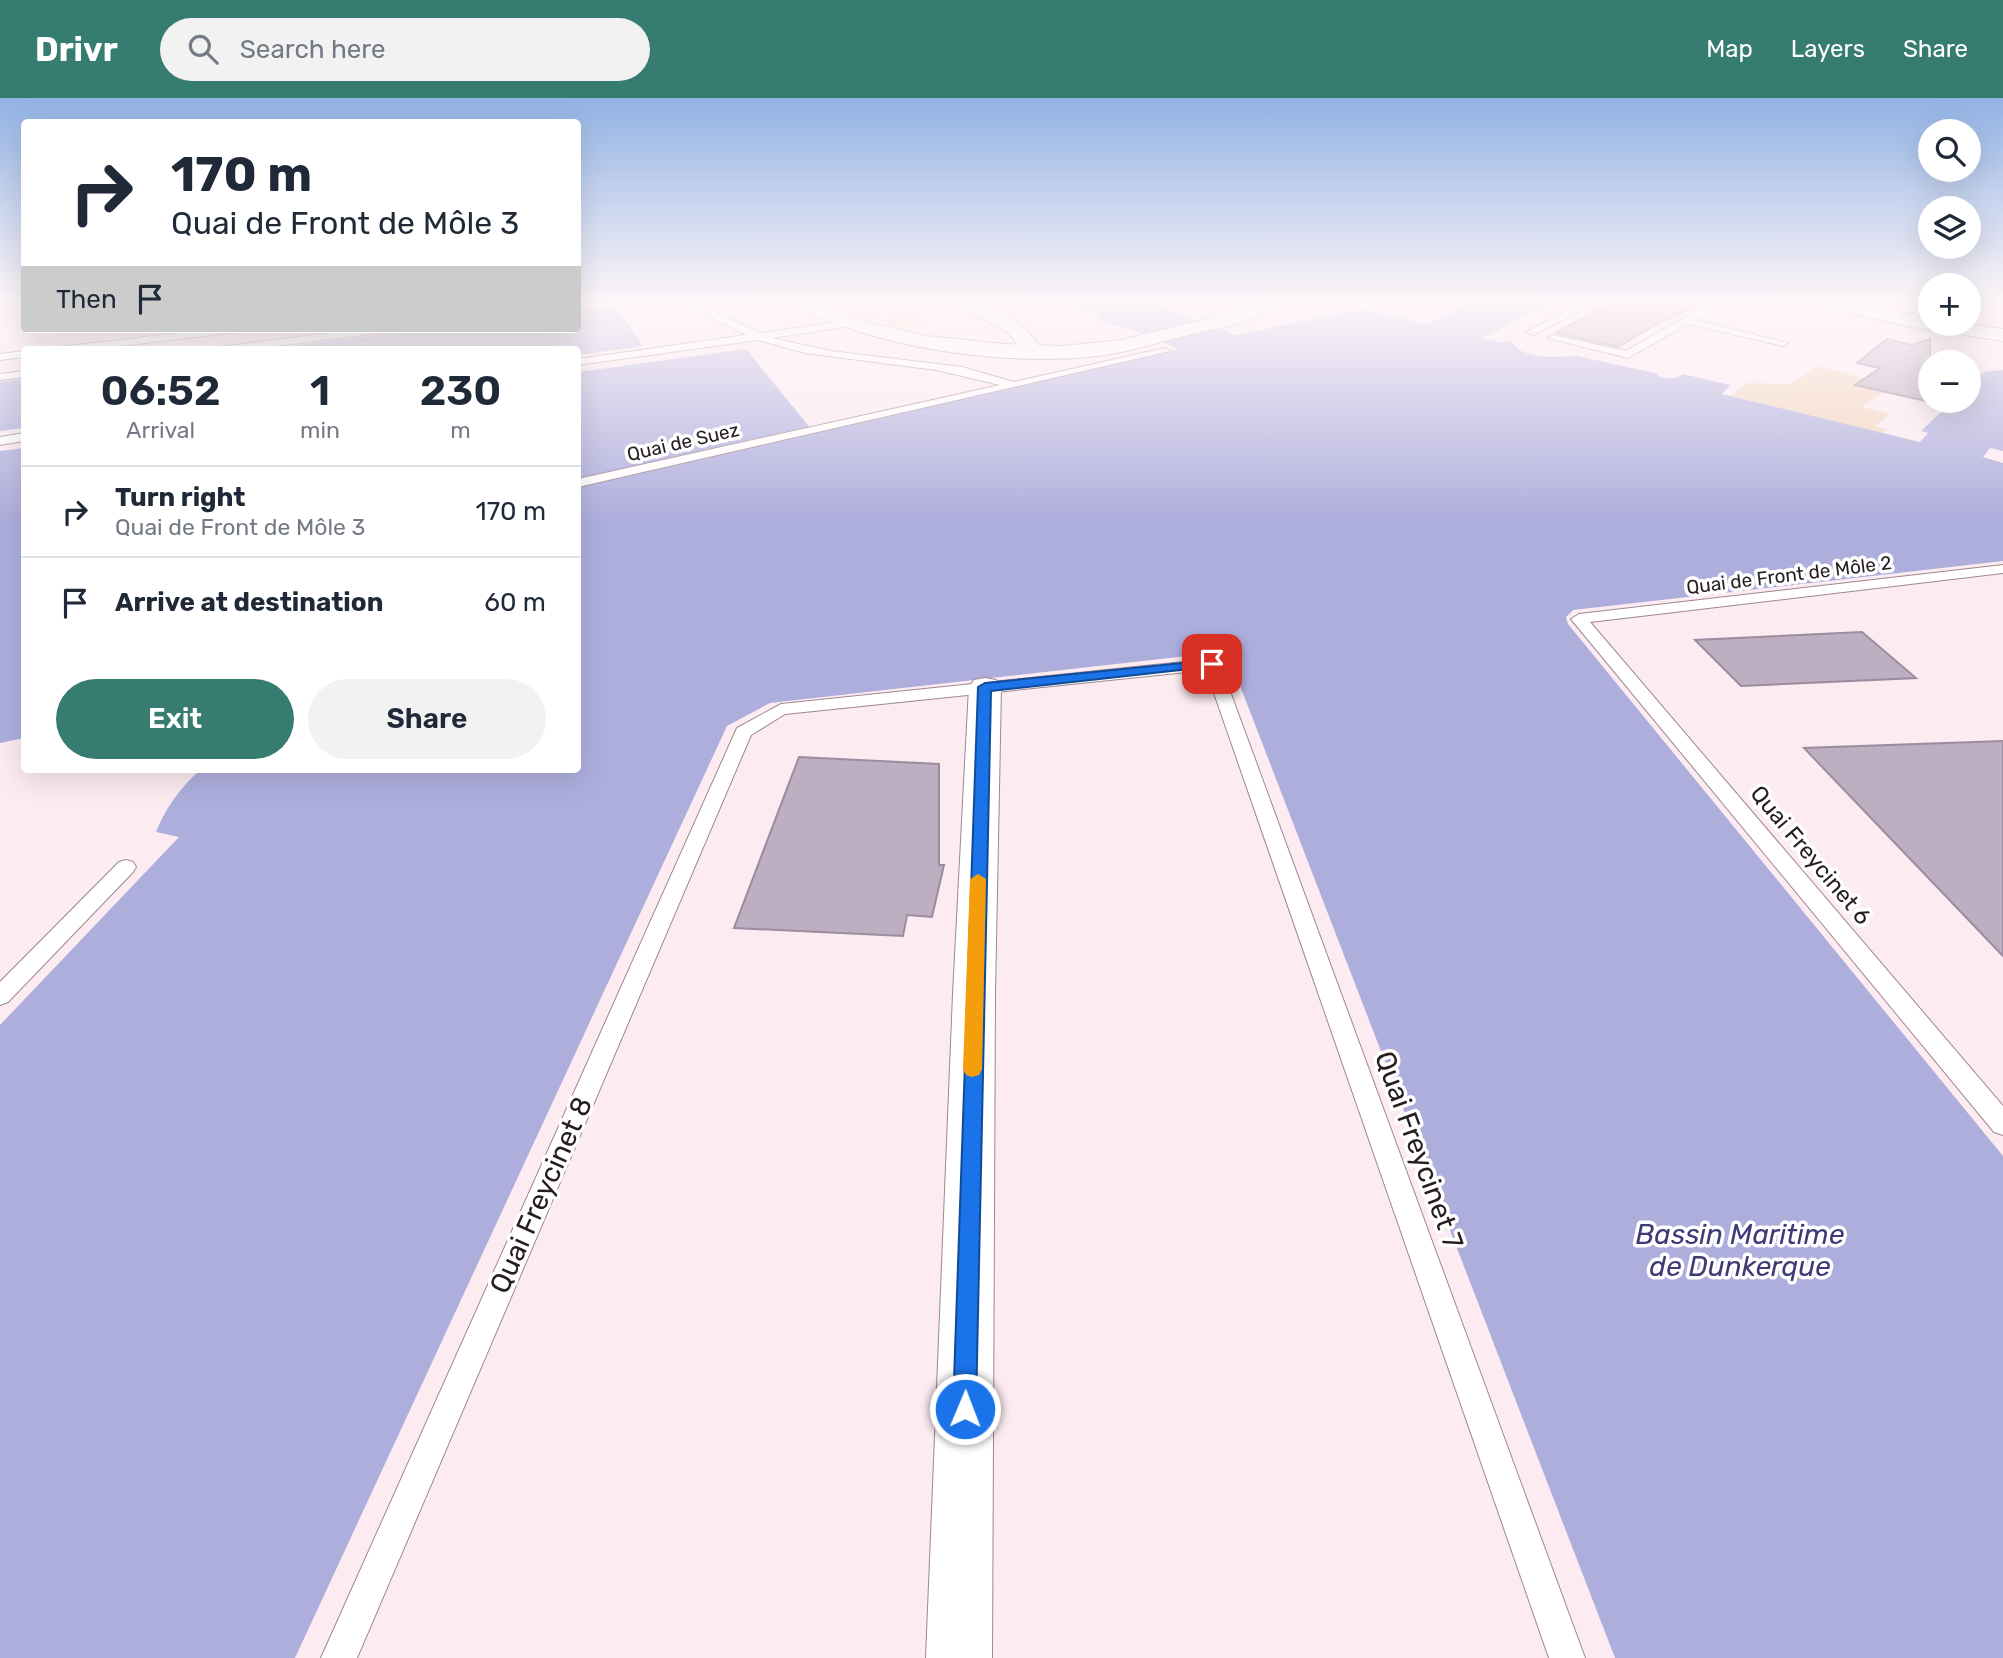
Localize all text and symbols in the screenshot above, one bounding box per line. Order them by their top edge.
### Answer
search box [160,18,650,81]
text: Drivr [35,30,118,69]
icon: search [184,30,222,68]
text: Search here [240,34,386,65]
text: Map [1706,35,1753,63]
text: Layers [1791,35,1865,63]
text: Share [1903,35,1968,63]
map controls [1918,119,1981,413]
button: search [1918,119,1981,182]
text: 170 m [171,145,312,203]
icon: right [56,147,147,238]
button: layers [1918,196,1981,259]
text: Quai de Front de Môle 3 [171,204,519,242]
button: + [1918,273,1981,336]
icon: arrive [131,280,169,318]
text: Then [56,284,117,315]
button: − [1918,350,1981,413]
text: 06:52 [101,366,221,416]
text: 1 [310,366,330,416]
text: 230 [420,366,501,416]
text: Arrival [126,416,195,444]
text: min [300,416,340,444]
text: m [450,416,471,444]
street label: Quai de Suez [625,418,741,466]
text: Turn right [115,482,245,513]
icon: right [56,493,94,531]
text: 170 m [476,496,546,527]
text: Quai de Front de Môle 3 [115,513,365,541]
street label: Quai de Front de Môle 2 [1685,551,1893,599]
icon: arrive [56,584,94,622]
text: Arrive at destination [115,587,383,618]
text: 60 m [484,587,546,618]
pin [1182,634,1242,694]
icon: arrive [1193,645,1231,683]
button: Exit [56,679,294,759]
button: Share [308,679,546,759]
street label: Quai Freycinet 6 [1745,780,1877,930]
street label: Quai Freycinet 7 [1368,1046,1470,1254]
street label: Quai Freycinet 8 [483,1092,599,1298]
water label: Bassin Maritime de Dunkerque [1636,1218,1845,1283]
position arrow [928,1372,1002,1446]

